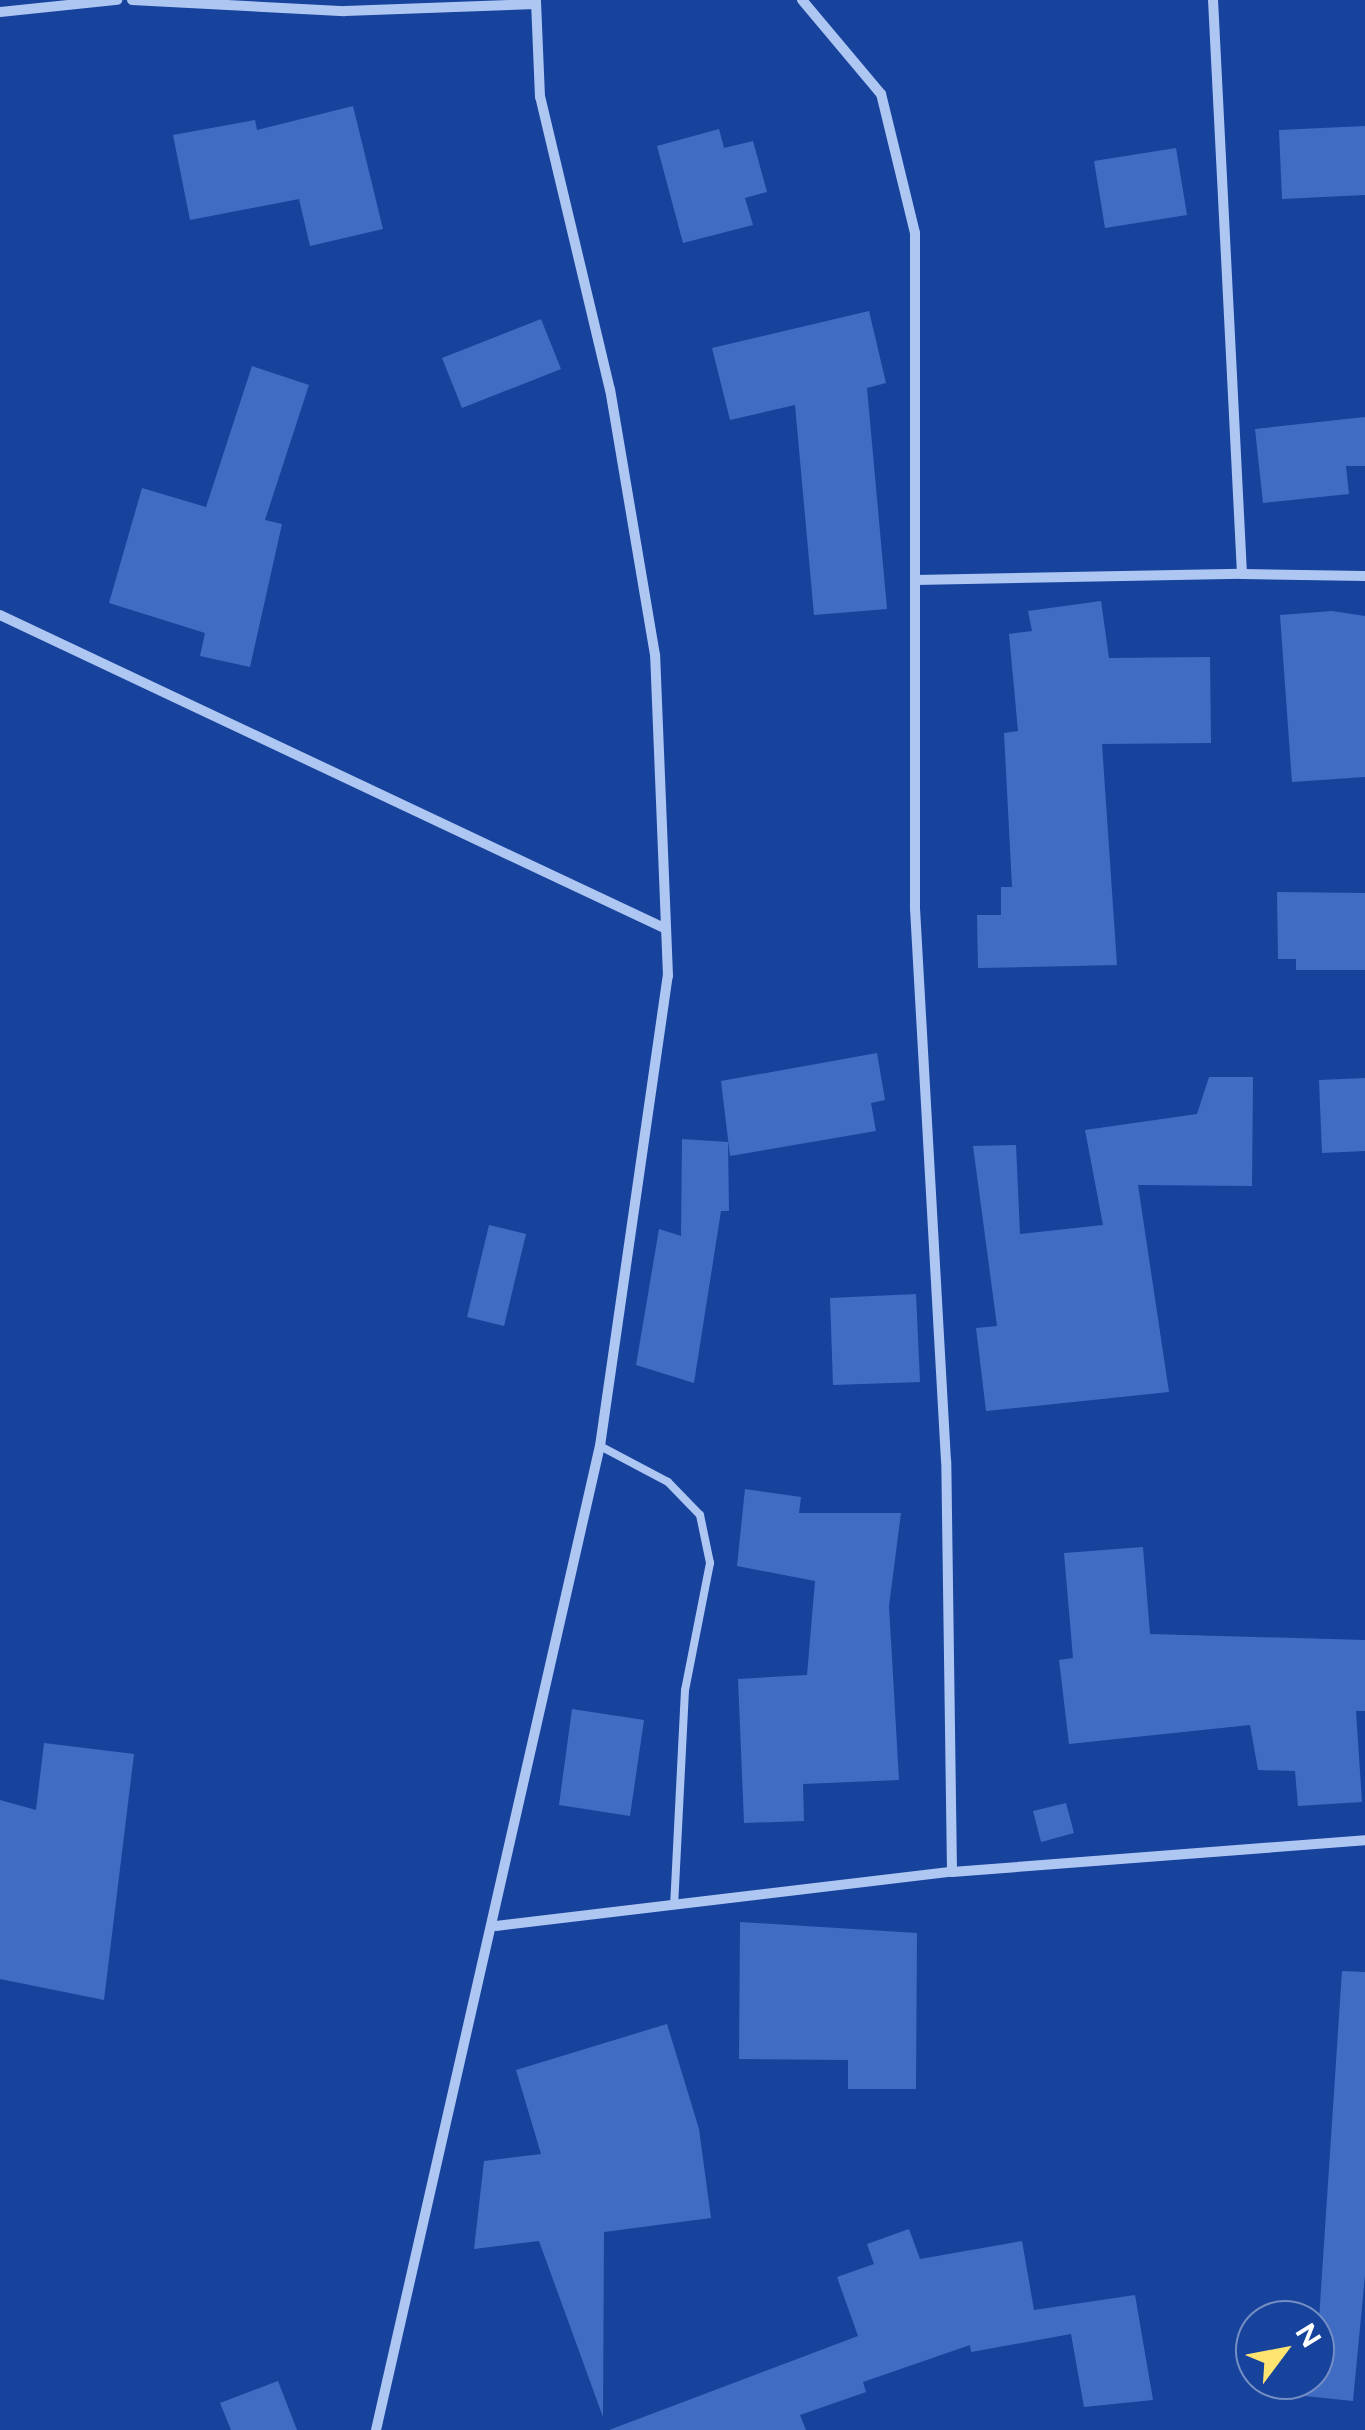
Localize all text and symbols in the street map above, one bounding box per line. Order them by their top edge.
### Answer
north arrow [1235,2300,1335,2400]
text: N [1289,2317,1329,2353]

